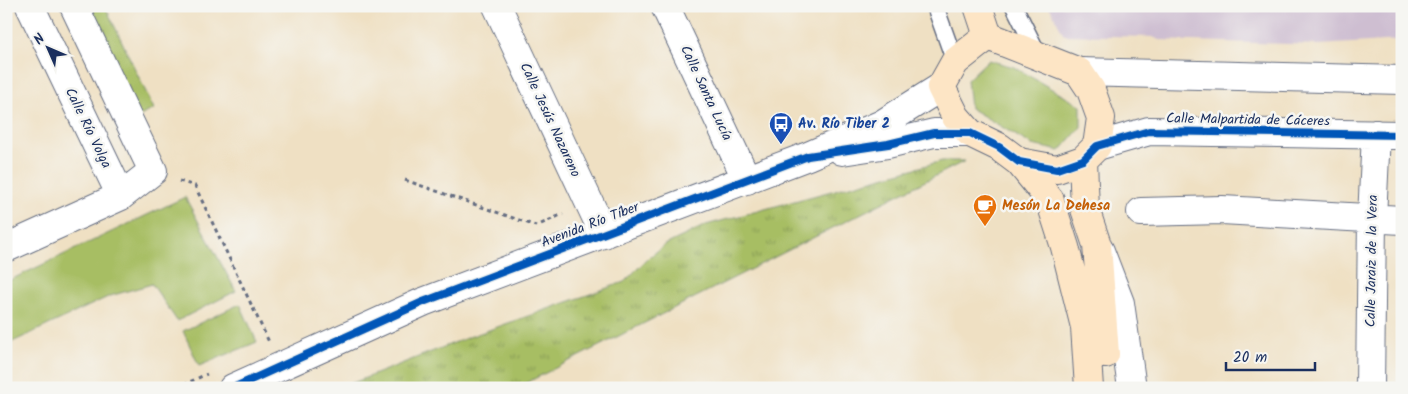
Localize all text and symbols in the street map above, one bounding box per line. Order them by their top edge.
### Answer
north arrow [22,22,72,72]
text: N [29,28,51,50]
street label: Calle Santa Lucía [674,42,738,144]
street label: Calle Jesús Nazareno [514,59,586,181]
street label: Calle Río Volga [59,84,117,172]
street label: Calle Malpartida de Cáceres [1166,108,1330,132]
bus stop icon: Av. Río Tiber 2 [768,111,794,145]
place label: Av. Río Tiber 2 [798,113,890,135]
cafe icon: Mesón La Dehesa [972,193,998,227]
place label: Mesón La Dehesa [1002,195,1110,217]
street label: Calle Jaraiz de la Vera [1360,195,1384,327]
street label: Avenida Río Tíber [538,196,643,254]
scale bar [1226,339,1314,371]
text: 20 m [1233,346,1267,370]

